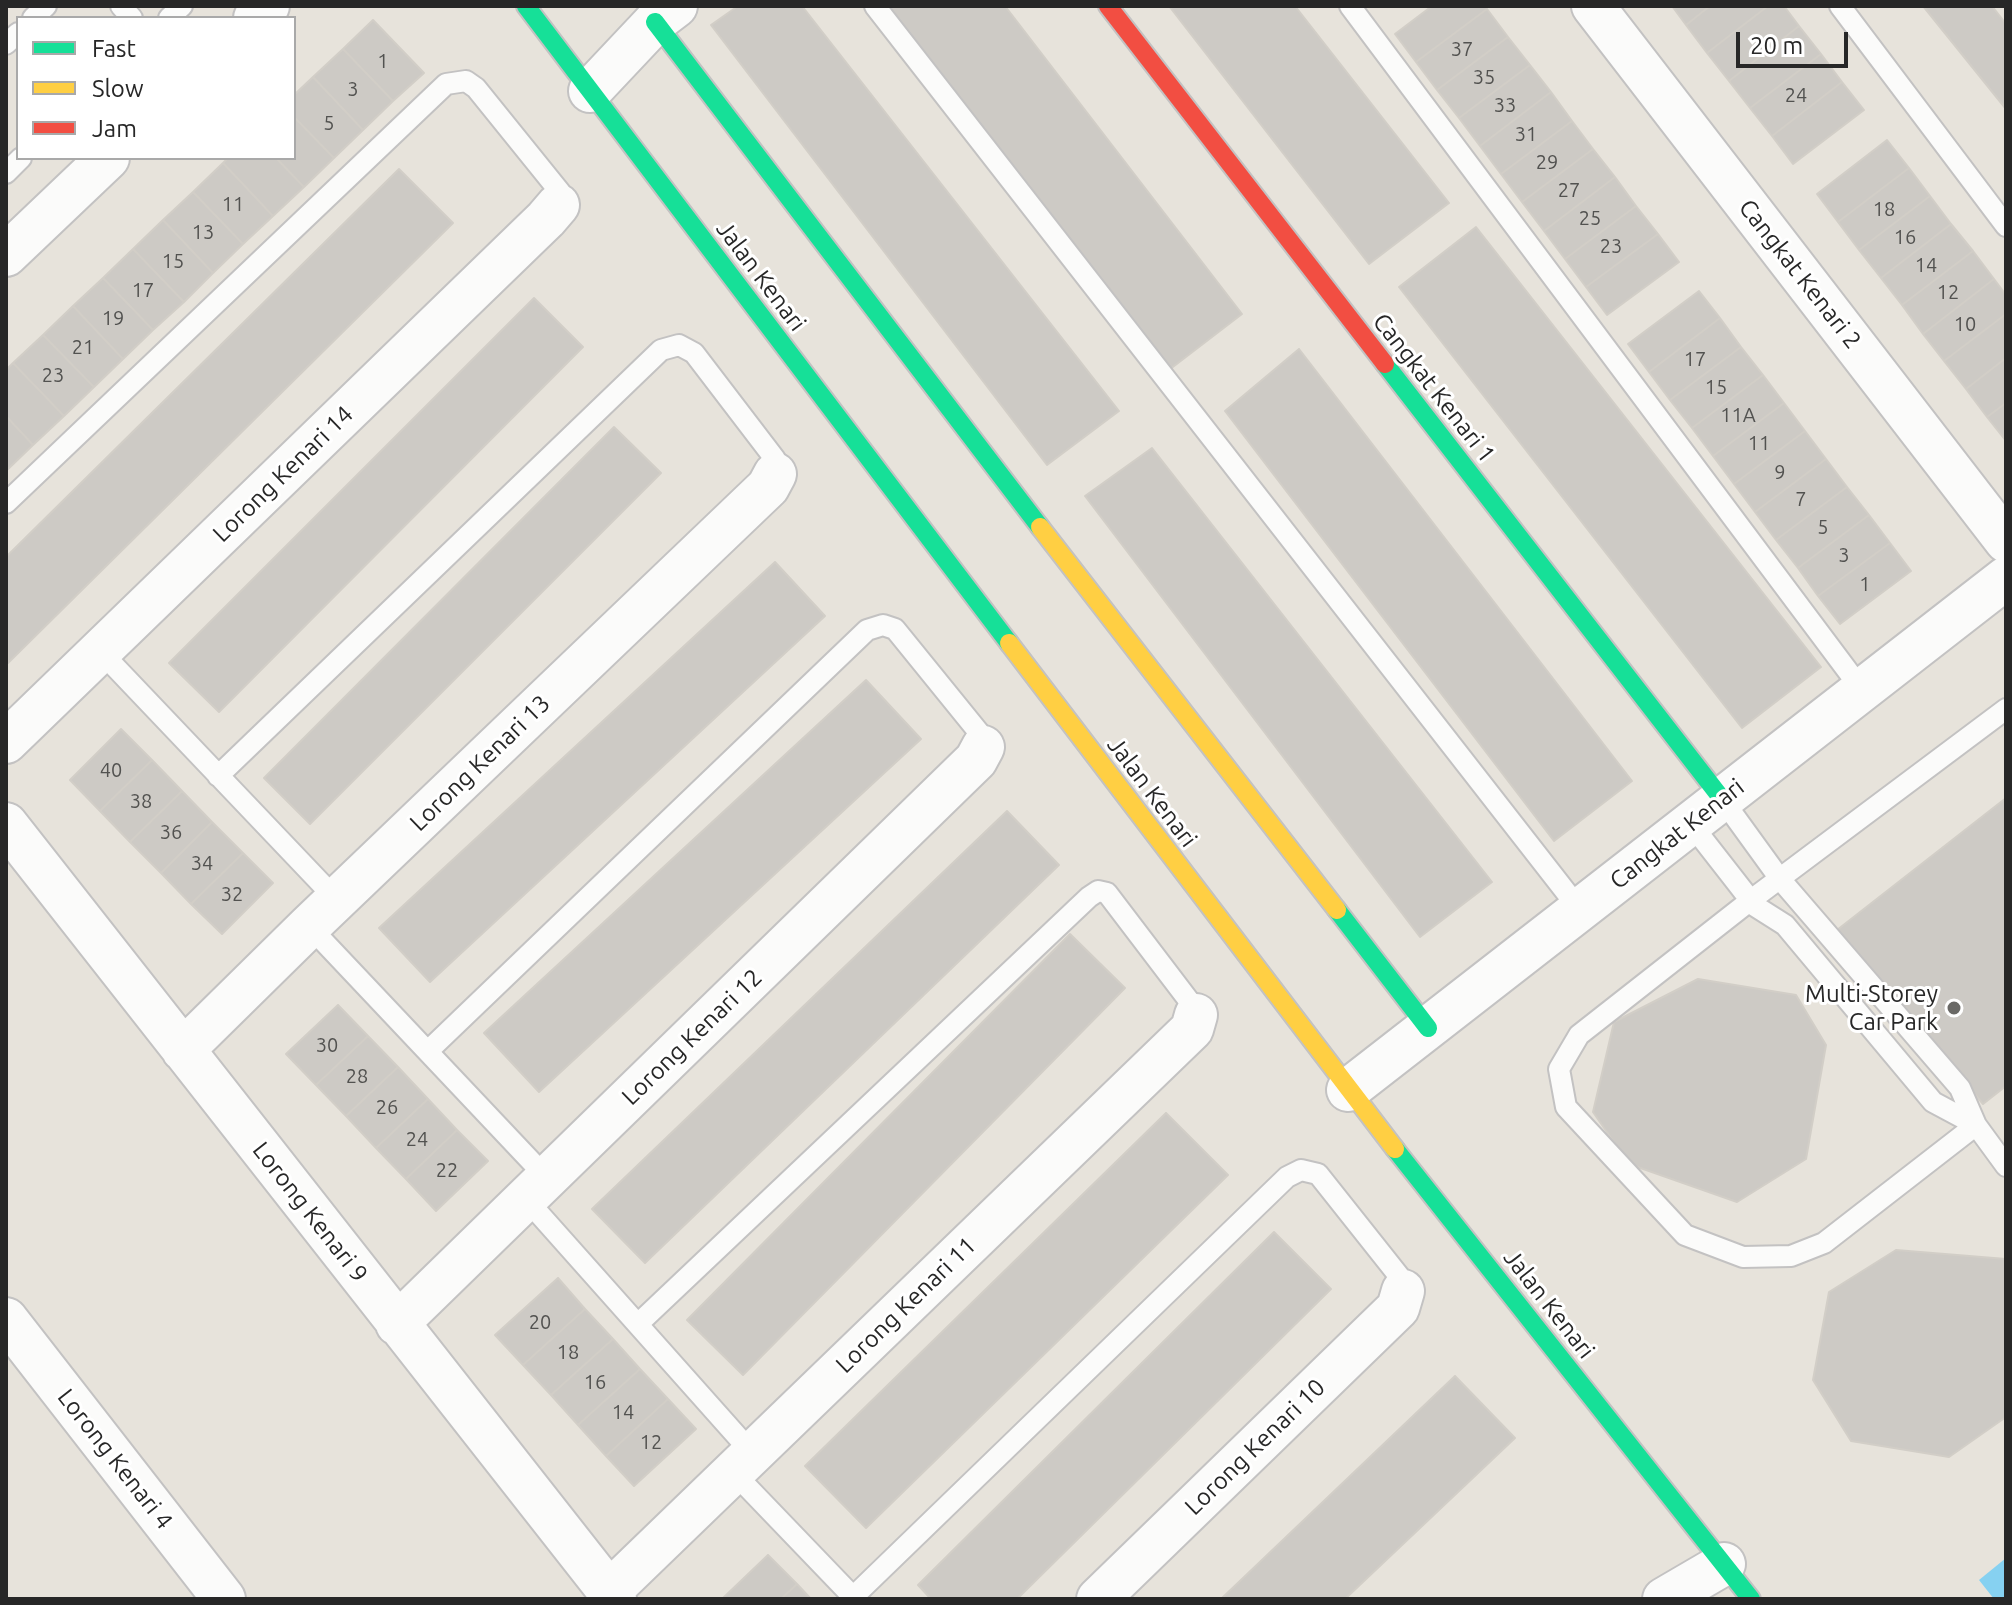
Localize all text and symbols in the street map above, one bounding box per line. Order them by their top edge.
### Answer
legend [16,16,296,160]
scale bar [1740,16,1852,66]
text: 20 m [1750,32,1803,59]
text: Fast [92,35,136,62]
house number: 37 [1451,37,1473,61]
house number: 1 [377,49,389,73]
house number: 35 [1473,65,1495,89]
text: Slow [92,75,144,102]
house number: 3 [347,77,359,101]
house number: 24 [1785,83,1807,107]
house number: 33 [1494,93,1516,117]
house number: 5 [323,111,335,135]
text: Jam [92,115,137,142]
house number: 31 [1515,122,1537,146]
house number: 29 [1536,150,1558,174]
house number: 27 [1558,178,1580,202]
house number: 11 [222,192,244,216]
street label: Cangkat Kenari 2 [1733,194,1867,354]
house number: 18 [1873,197,1895,221]
house number: 25 [1579,206,1601,230]
street label: Jalan Kenari [710,215,812,337]
house number: 13 [192,220,214,244]
house number: 16 [1894,225,1916,249]
house number: 23 [1600,234,1622,258]
house number: 15 [162,249,184,273]
house number: 14 [1915,253,1937,277]
house number: 17 [132,278,154,302]
house number: 12 [1937,280,1959,304]
house number: 19 [102,306,124,330]
street label: Cangkat Kenari 1 [1367,308,1501,468]
house number: 10 [1954,312,1976,336]
house number: 21 [72,335,94,359]
house number: 17 [1684,347,1706,371]
house number: 23 [42,363,64,387]
house number: 15 [1705,375,1727,399]
street label: Lorong Kenari 14 [207,400,359,548]
house number: 11A [1720,403,1756,427]
house number: 11 [1748,431,1770,455]
house number: 9 [1774,460,1786,484]
house number: 7 [1795,487,1807,511]
house number: 5 [1817,515,1829,539]
house number: 3 [1838,543,1850,567]
house number: 1 [1859,572,1871,596]
street label: Lorong Kenari 13 [404,689,556,837]
street label: Jalan Kenari [1101,731,1203,853]
house number: 40 [100,758,122,782]
street label: Cangkat Kenari [1604,773,1750,895]
house number: 38 [130,789,152,813]
house number: 36 [160,820,182,844]
house number: 34 [191,851,213,875]
house number: 32 [221,882,243,906]
street label: Lorong Kenari 12 [616,963,768,1111]
place label: Multi-Storey Car Park [1805,980,1938,1036]
marker: Multi-Storey Car Park [1945,999,1963,1017]
house number: 30 [316,1033,338,1057]
house number: 28 [346,1064,368,1088]
house number: 26 [376,1095,398,1119]
house number: 24 [406,1127,428,1151]
street label: Lorong Kenari 9 [246,1136,374,1288]
house number: 22 [436,1158,458,1182]
street label: Lorong Kenari 11 [830,1231,982,1379]
street label: Jalan Kenari [1497,1244,1601,1364]
house number: 20 [529,1310,551,1334]
house number: 18 [557,1340,579,1364]
house number: 16 [584,1370,606,1394]
street label: Lorong Kenari 10 [1179,1373,1331,1521]
street label: Lorong Kenari 4 [51,1383,179,1535]
house number: 14 [612,1400,634,1424]
house number: 12 [640,1430,662,1454]

